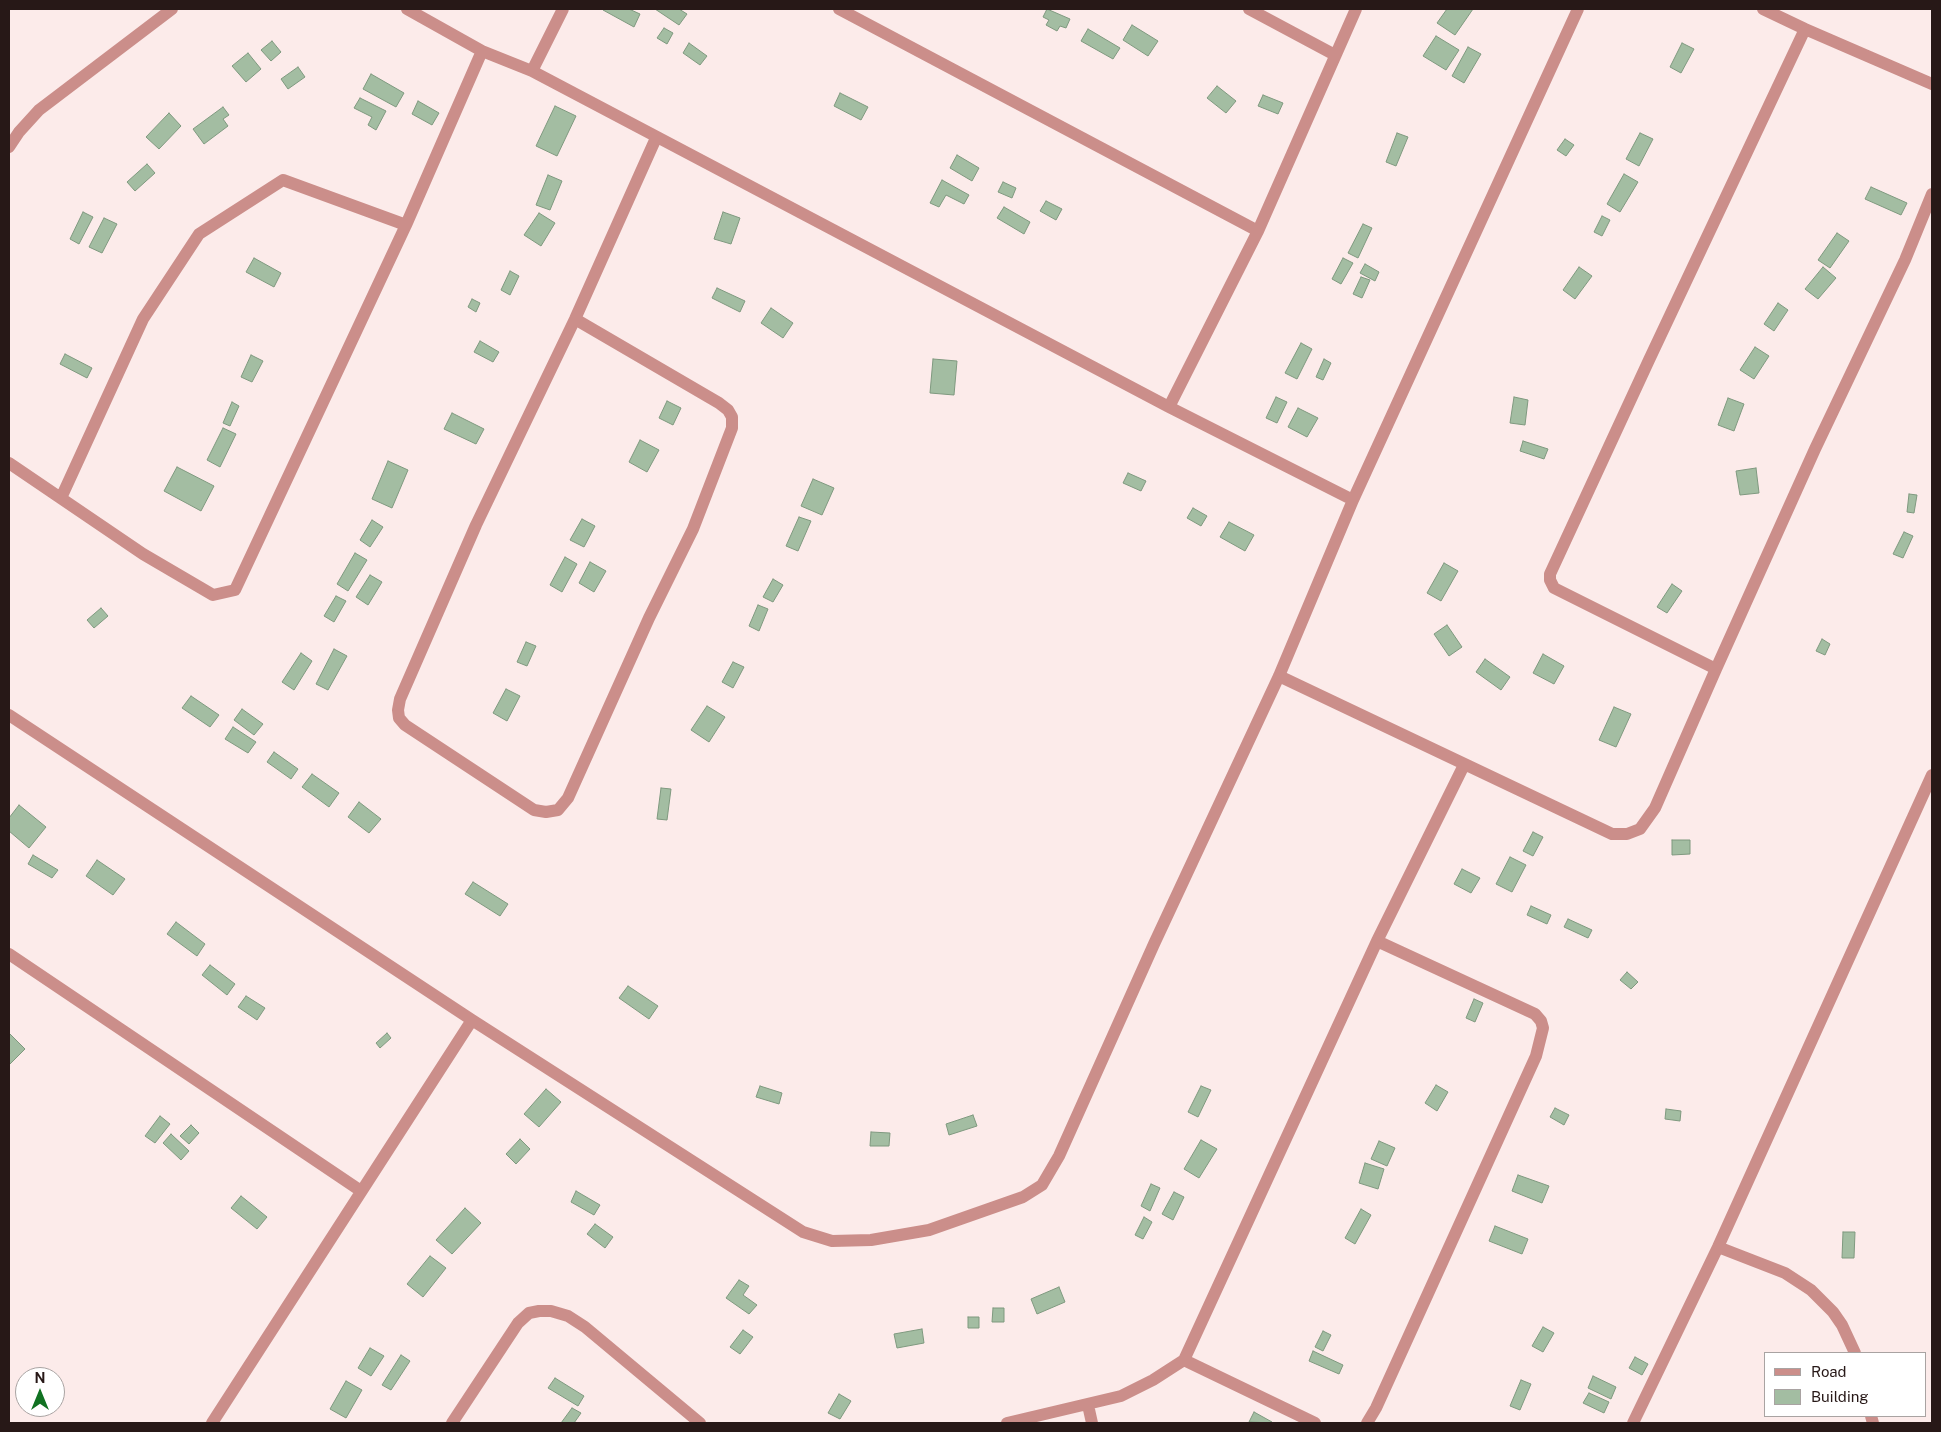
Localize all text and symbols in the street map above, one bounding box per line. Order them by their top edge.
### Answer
legend [1764,1352,1926,1417]
text: Road [1811,1363,1847,1380]
north arrow [15,1367,65,1417]
text: N [35,1370,45,1386]
text: Building [1811,1388,1869,1405]

